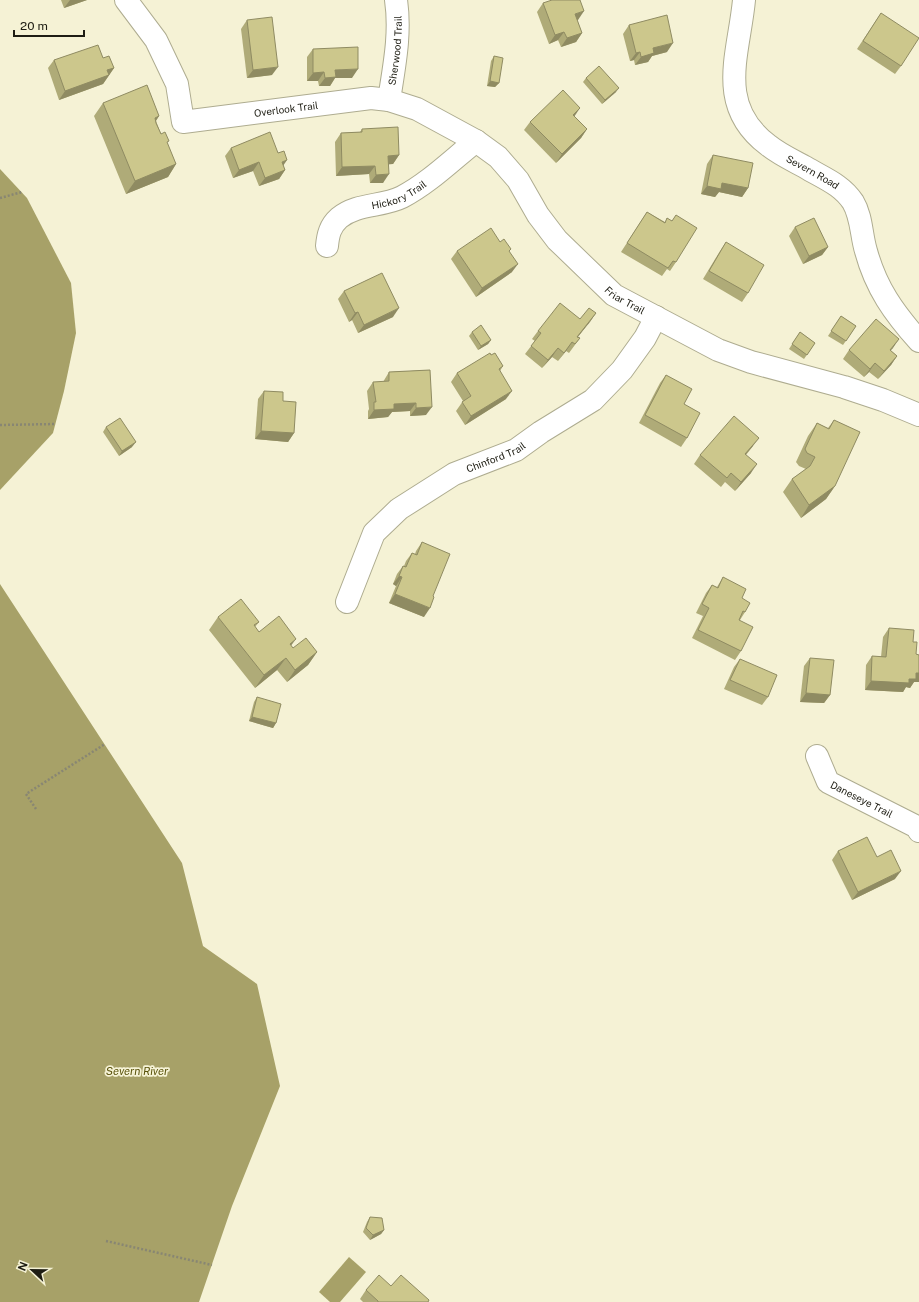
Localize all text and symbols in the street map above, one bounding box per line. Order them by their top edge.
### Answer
scale bar [14,12,84,38]
street label: Sherwood Trail [385,15,404,86]
text: 20 m [20,19,48,33]
street label: Overlook Trail [253,99,319,119]
street label: Severn Road [784,152,842,191]
street label: Hickory Trail [370,178,428,211]
street label: Friar Trail [602,283,647,316]
street label: Chinford Trail [464,439,528,475]
street label: Daneseye Trail [829,778,895,820]
water label: Severn River [106,1065,169,1077]
north arrow [12,1250,52,1290]
text: N [16,1260,30,1272]

